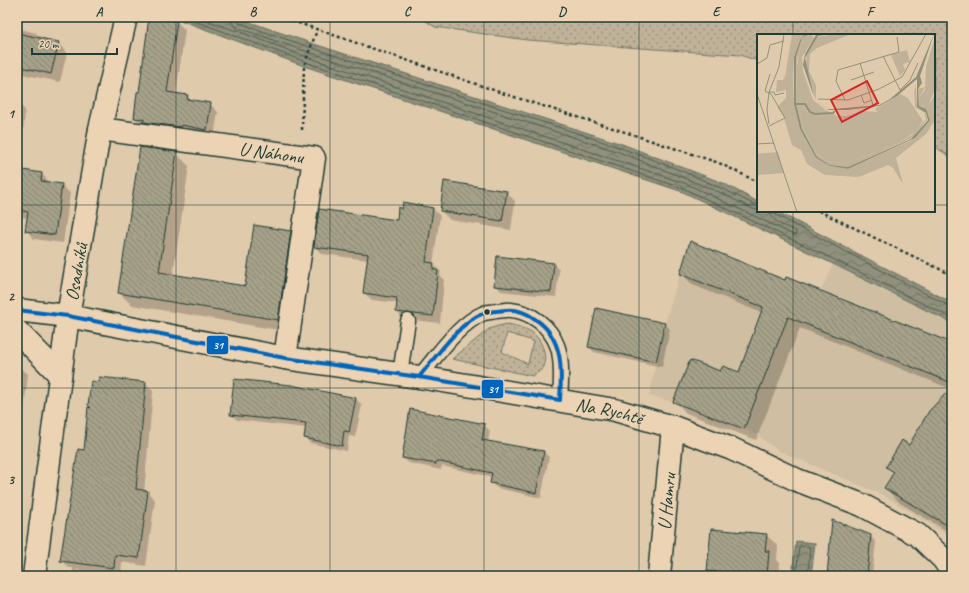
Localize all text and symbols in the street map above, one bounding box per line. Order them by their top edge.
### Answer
text: A [96,4,104,20]
text: B [250,4,258,20]
text: C [404,4,412,20]
text: D [558,4,567,20]
text: E [713,4,722,20]
text: F [867,4,876,20]
scale bar [32,30,117,56]
inset map [757,34,935,212]
text: 20 m [38,36,60,52]
text: 1 [8,106,16,122]
street label: U Náhonu [238,137,307,170]
street label: Osadníků [60,239,94,303]
text: 2 [8,289,15,305]
unlabelled marker [482,307,492,317]
line badge: 31 [206,335,229,355]
text: 31 [213,338,224,352]
line badge: 31 [481,379,504,399]
text: 31 [488,382,499,396]
street label: Na Rychtě [574,393,648,431]
street label: U Hamru [652,470,682,531]
text: 3 [8,472,15,488]

